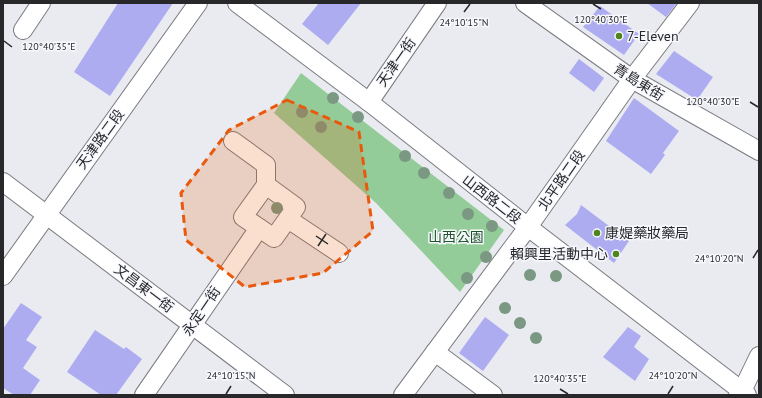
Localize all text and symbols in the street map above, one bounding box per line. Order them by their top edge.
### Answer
text: 120°40'30"E [574,13,628,26]
text: 24°10'15"N [439,16,489,29]
place label: 7-Eleven [627,27,679,45]
marker: 7-Eleven [614,31,624,41]
street label: 天津一街 [373,34,419,90]
text: 120°40'35"E [22,40,76,53]
street label: 青島東街 [610,60,668,104]
text: 120°40'30"E [686,95,740,108]
street label: 天津路二段 [72,105,128,173]
street label: 北平路二段 [534,146,588,214]
street label: 山西路二段 [459,170,525,228]
place label: 康媞藥妝藥局 [605,224,689,242]
park label: 山西公園 [428,228,484,246]
marker: 康媞藥妝藥局 [592,228,602,238]
place label: 賴興里活動中心 [510,245,608,263]
marker: 賴興里活動中心 [611,249,621,259]
text: 24°10'20"N [694,252,744,265]
street label: 文昌東一街 [111,260,177,316]
street label: 永定一街 [178,283,224,339]
text: 24°10'15"N [206,369,256,382]
text: 24°10'20"N [648,369,698,382]
text: 120°40'35"E [533,372,587,385]

